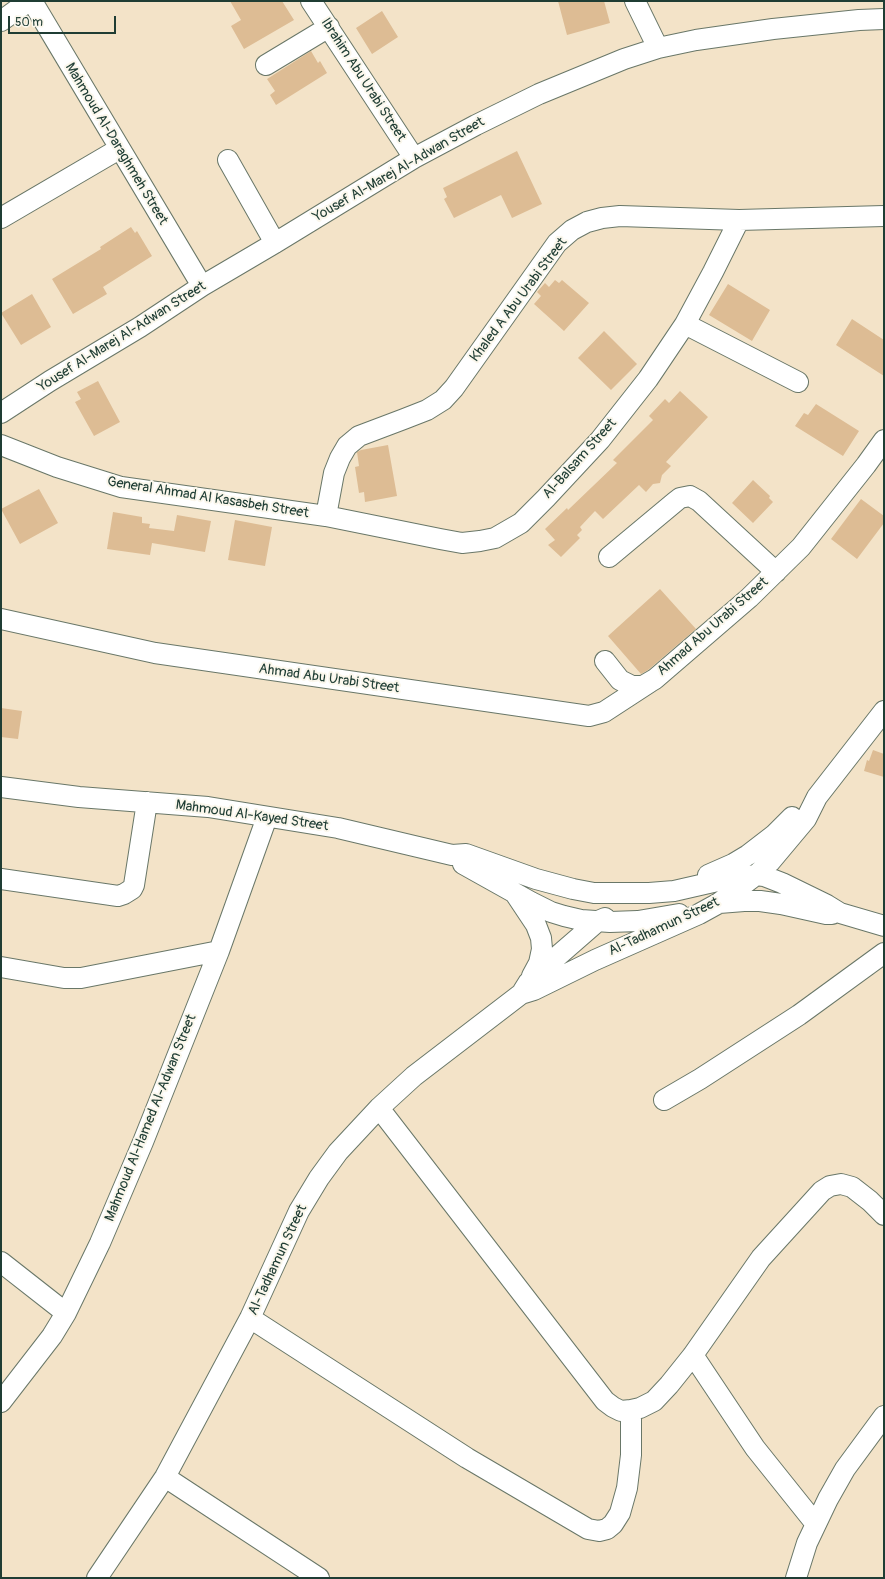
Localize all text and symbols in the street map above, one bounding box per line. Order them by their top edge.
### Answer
scale bar [10,8,118,34]
text: 50 m [15,15,43,30]
street label: Ibrahim Abu Urabi Street [317,15,409,145]
street label: Mahmoud Al-Daraghmeh Street [61,60,171,228]
street label: Yousef Al-Marej Al-Adwan Street [310,114,488,226]
street label: Khaled A Abu Urabi Street [467,235,571,365]
street label: Yousef Al-Marej Al-Adwan Street [35,278,209,396]
street label: Al-Balsam Street [540,415,620,503]
street label: General Ahmad Al Kasasbeh Street [106,474,310,522]
street label: Ahmad Abu Urabi Street [654,574,772,680]
street label: Ahmad Abu Urabi Street [258,661,400,697]
street label: Mahmoud Al-Kayed Street [175,797,329,835]
street label: Al-Tadhamun Street [606,894,722,960]
street label: Mahmoud Al-Hamed Al-Adwan Street [102,1012,200,1224]
street label: Al-Tadhamun Street [245,1202,311,1318]

